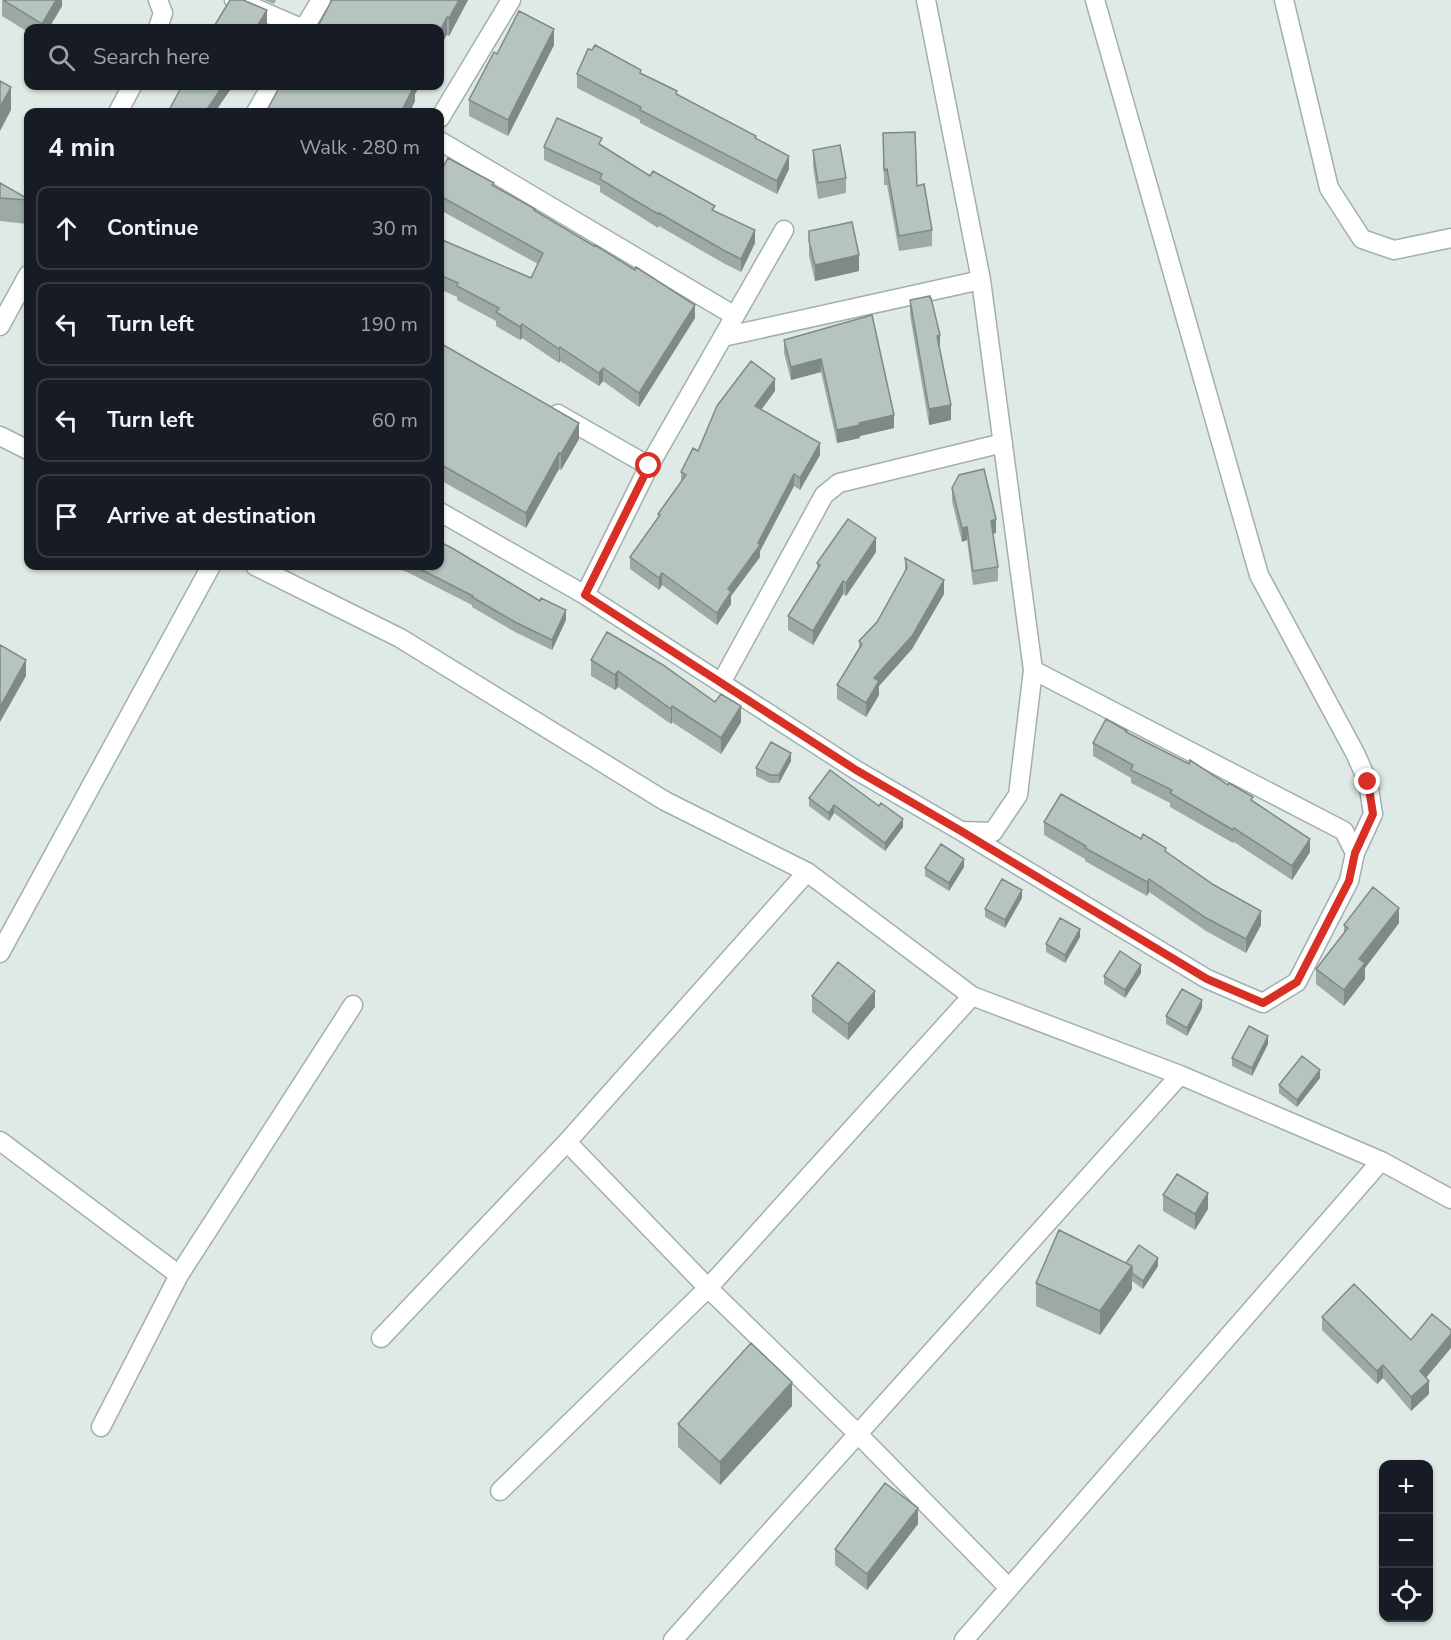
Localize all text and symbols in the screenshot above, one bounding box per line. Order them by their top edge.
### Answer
search box [24,24,444,90]
icon: search [45,41,78,74]
text: Search here [93,42,210,72]
text: 4 min [48,130,115,165]
text: Walk · 280 m [300,134,420,161]
icon: ahead [50,212,83,245]
text: Continue [107,213,198,243]
text: 30 m [372,215,418,242]
icon: left [50,308,83,341]
text: Turn left [107,309,194,339]
text: 190 m [360,311,418,338]
icon: left [50,404,83,437]
text: Turn left [107,405,194,435]
text: 60 m [372,407,418,434]
route start [635,452,661,478]
icon: arrive [50,500,83,533]
text: Arrive at destination [107,501,316,531]
route end [1354,768,1380,794]
map controls [1379,1460,1433,1622]
button: + [1379,1460,1433,1514]
button: − [1379,1514,1433,1568]
button: locate [1379,1568,1433,1622]

